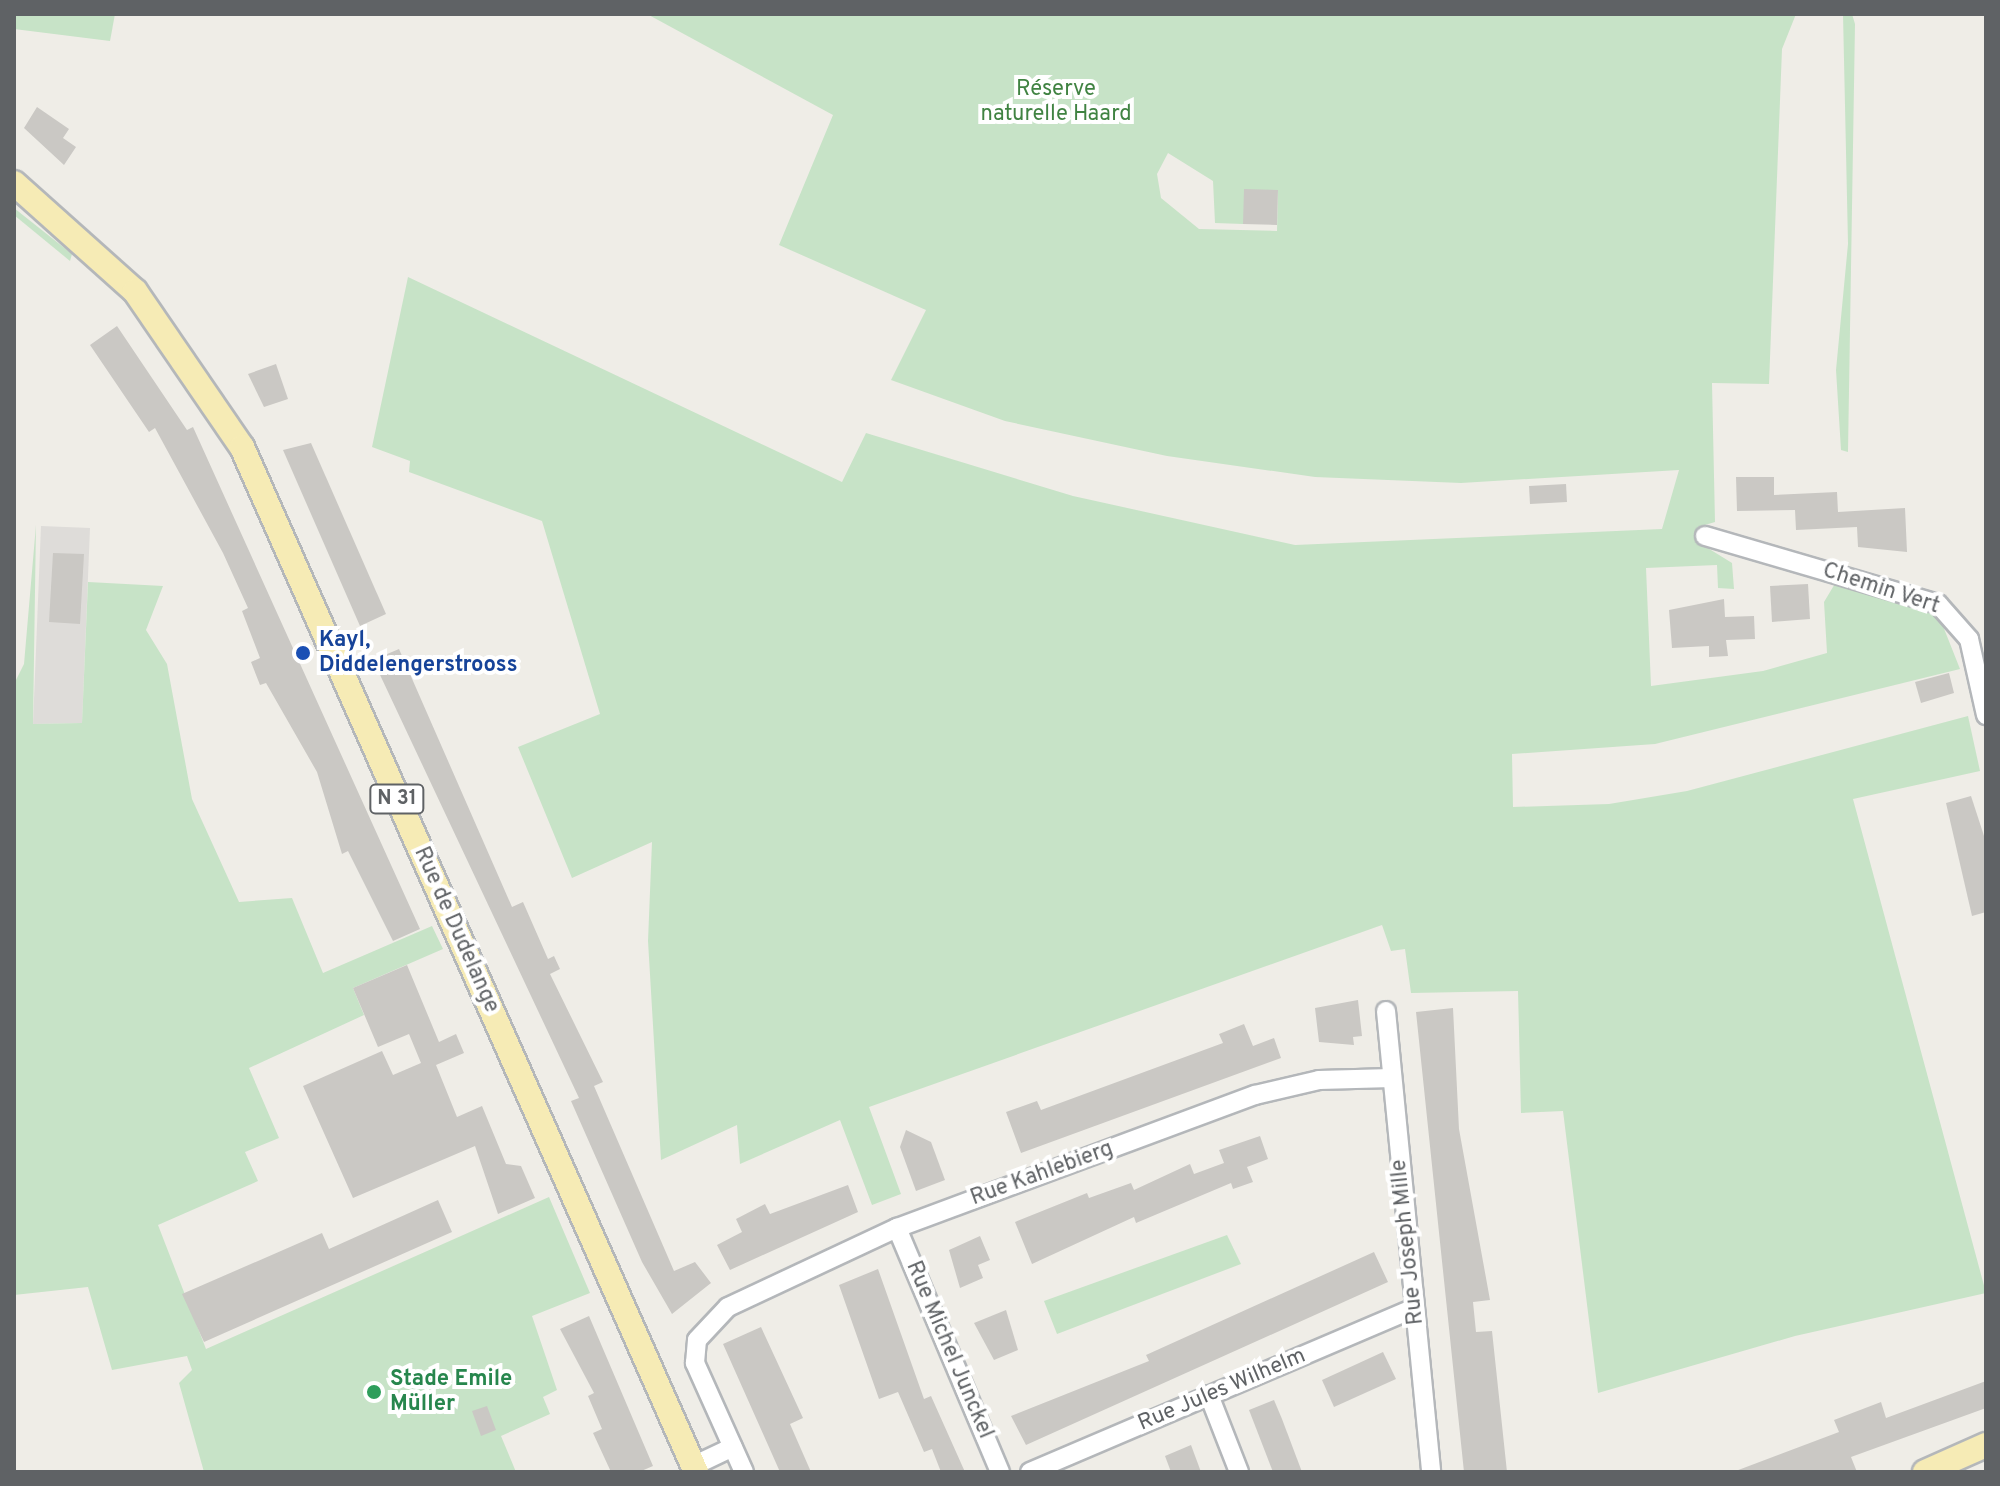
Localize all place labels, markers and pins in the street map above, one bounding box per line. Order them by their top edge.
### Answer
place label: Kayl, Diddelengerstrooss [319,627,518,678]
marker: Kayl, Diddelengerstrooss [294,644,312,662]
place label: Stade Emile Müller [390,1366,512,1418]
marker: Stade Emile Müller [365,1383,383,1401]

